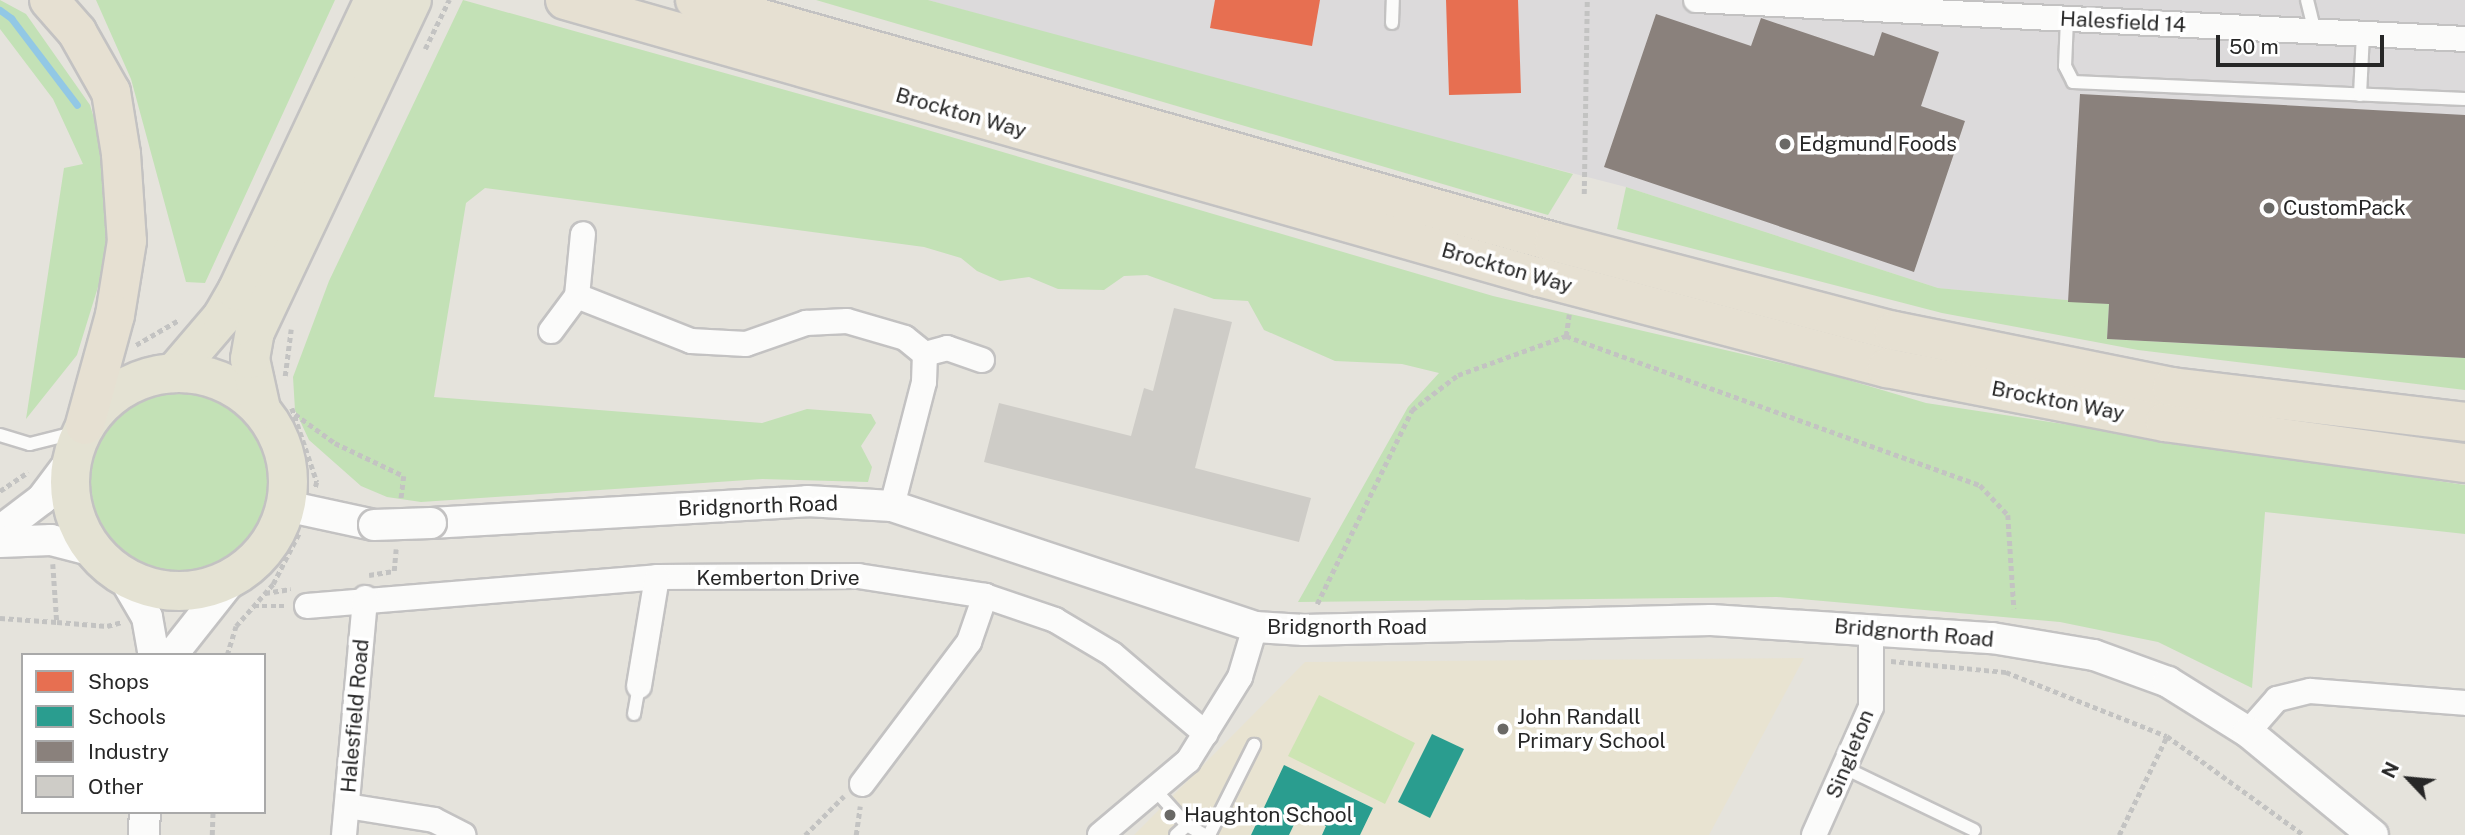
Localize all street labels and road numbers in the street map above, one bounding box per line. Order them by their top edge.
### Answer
street label: Halesfield 14 [2059,6,2187,38]
street label: Brockton Way [892,82,1030,144]
street label: Brockton Way [1438,237,1576,299]
street label: Brockton Way [1989,376,2127,426]
street label: Bridgnorth Road [678,491,838,521]
street label: Kemberton Drive [696,565,860,591]
street label: Bridgnorth Road [1833,613,1995,653]
street label: Bridgnorth Road [1267,614,1427,640]
street label: Halesfield Road [336,638,374,794]
street label: Singleton [1821,706,1879,802]

